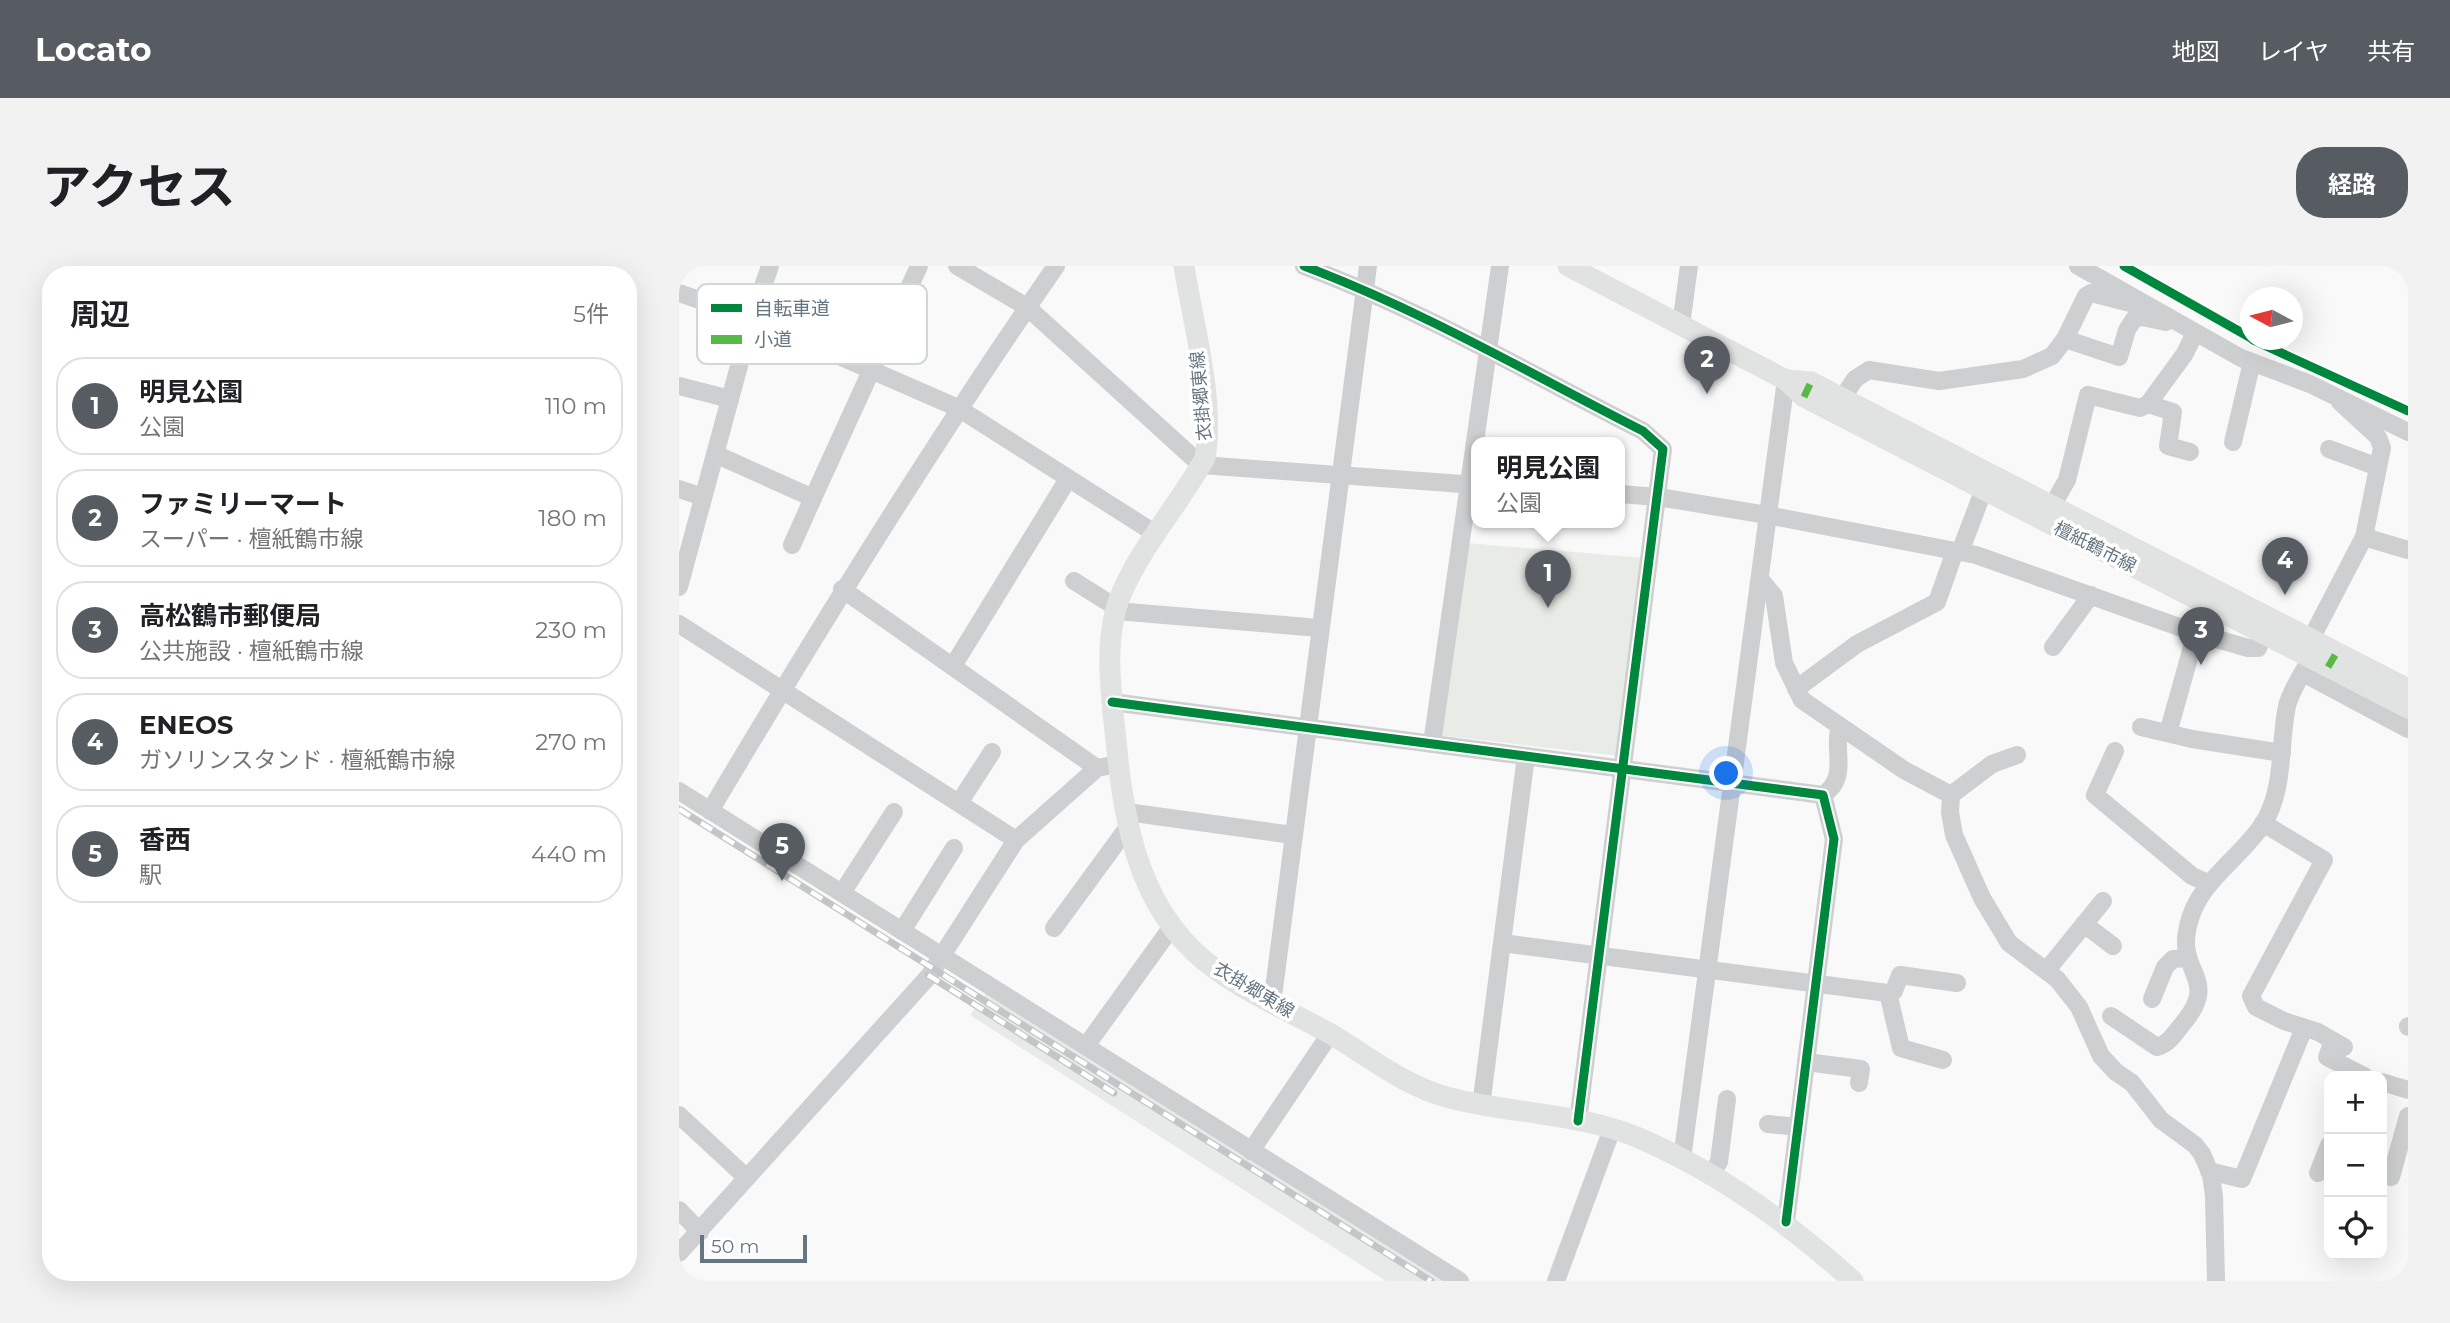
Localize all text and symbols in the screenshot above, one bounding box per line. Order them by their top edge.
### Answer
text: Locato [35,29,152,69]
text: 地図 [2172,37,2220,66]
text: レイヤ [2258,37,2329,66]
text: 共有 [2367,37,2415,66]
button: 経路 [2296,147,2408,218]
text: アクセス [42,157,236,216]
legend [697,284,927,364]
north arrow [2240,287,2303,350]
text: 周辺 [70,296,130,333]
text: 自転車道 [754,297,830,320]
text: 5件 [573,300,609,328]
text: 小道 [754,328,792,351]
pin: 2 [1684,336,1730,394]
street label: 衣掛郷東線 [1186,350,1216,442]
text: 明見公園 [139,376,243,408]
text: 1 [90,392,100,420]
text: 110 m [545,392,607,420]
text: 公園 [139,413,185,441]
popup [1471,437,1625,528]
text: 明見公園 [1496,452,1600,484]
text: ファミリーマート [139,488,347,520]
text: 公園 [1496,489,1542,517]
text: 2 [88,504,102,532]
text: 180 m [538,504,607,532]
street label: 檀紙鶴市線 [2050,517,2140,577]
text: スーパー · 檀紙鶴市線 [139,525,364,553]
pin: 4 [2262,537,2308,595]
pin: 1 [1525,550,1571,608]
text: 高松鶴市郵便局 [139,600,321,632]
pin: 3 [2178,607,2224,665]
text: 3 [88,616,102,644]
text: 230 m [535,616,607,644]
text: 公共施設 · 檀紙鶴市線 [139,637,364,665]
text: ENEOS [139,709,233,741]
text: 4 [87,728,103,756]
text: 270 m [535,728,607,756]
text: ガソリンスタンド · 檀紙鶴市線 [139,746,455,774]
your location [1709,756,1743,790]
pin: 5 [759,823,805,881]
text: 香西 [139,824,191,856]
text: 5 [88,840,102,868]
text: 440 m [531,840,607,868]
text: 駅 [139,861,162,889]
street label: 衣掛郷東線 [1210,957,1298,1023]
map controls [2324,1071,2387,1260]
button: + [2324,1071,2387,1134]
button: − [2324,1134,2387,1197]
button: locate [2324,1197,2387,1260]
scale bar [700,1232,807,1264]
text: 50 m [711,1235,759,1258]

